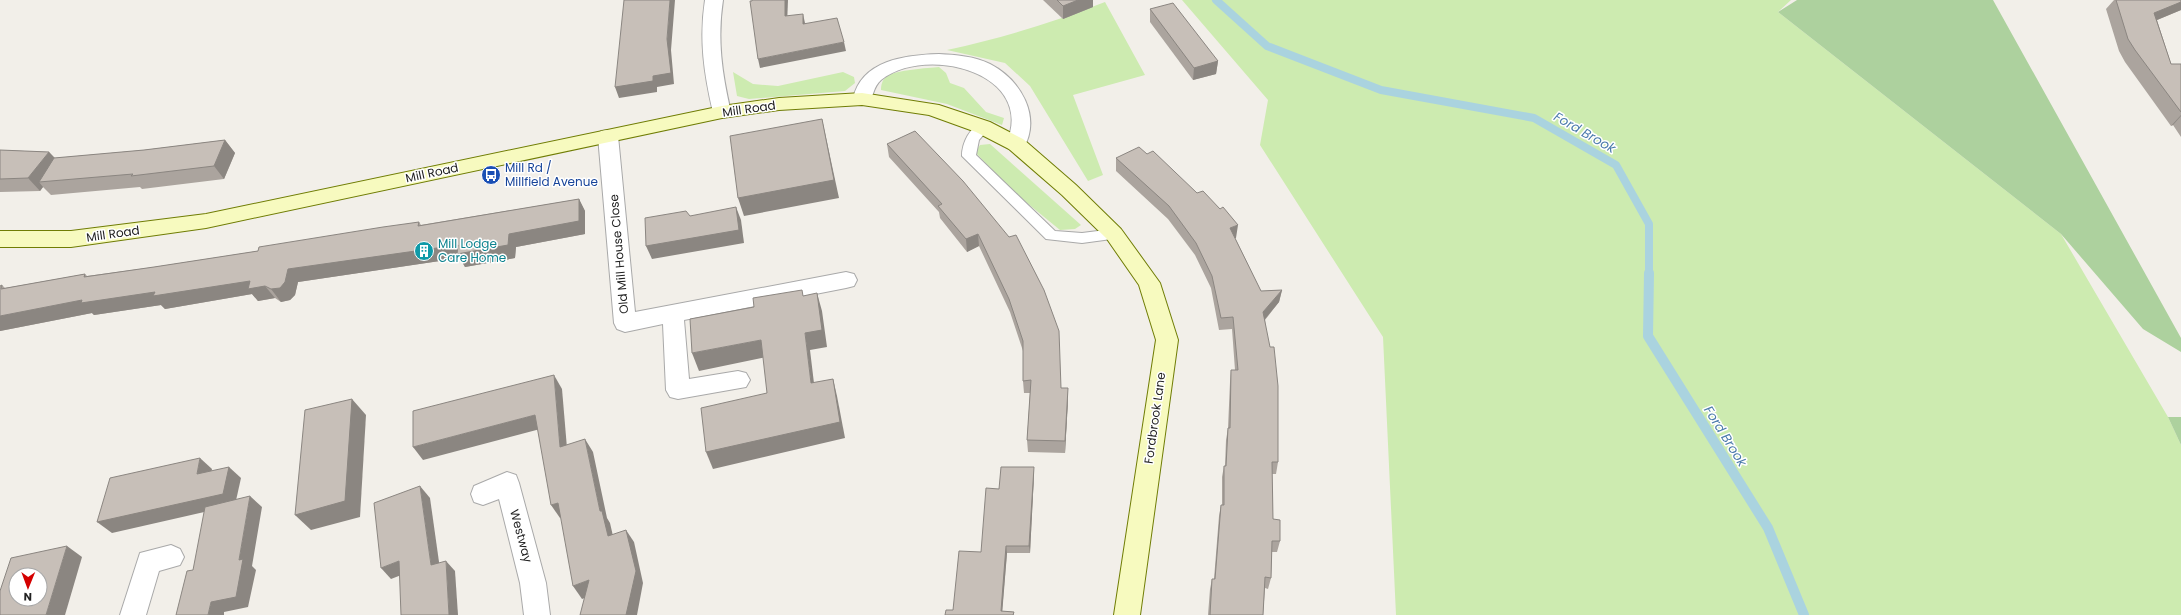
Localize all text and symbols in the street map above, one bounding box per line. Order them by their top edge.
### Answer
street label: Mill Road [721,96,777,121]
water label: Ford Brook [1550,107,1620,158]
street label: Mill Road [404,159,460,186]
place label: Mill Rd / Millfield Avenue [505,159,598,190]
bus stop icon: Mill Rd / Millfield Avenue [480,164,502,186]
street label: Old Mill House Close [605,193,632,315]
street label: Mill Road [85,221,141,246]
place label: Mill Lodge Care Home [438,235,506,266]
building icon: Mill Lodge Care Home [413,240,435,262]
street label: Fordbrook Lane [1140,371,1169,465]
water label: Ford Brook [1699,402,1752,471]
street label: Westway [506,507,537,565]
north arrow [8,567,48,607]
text: N [24,589,32,605]

